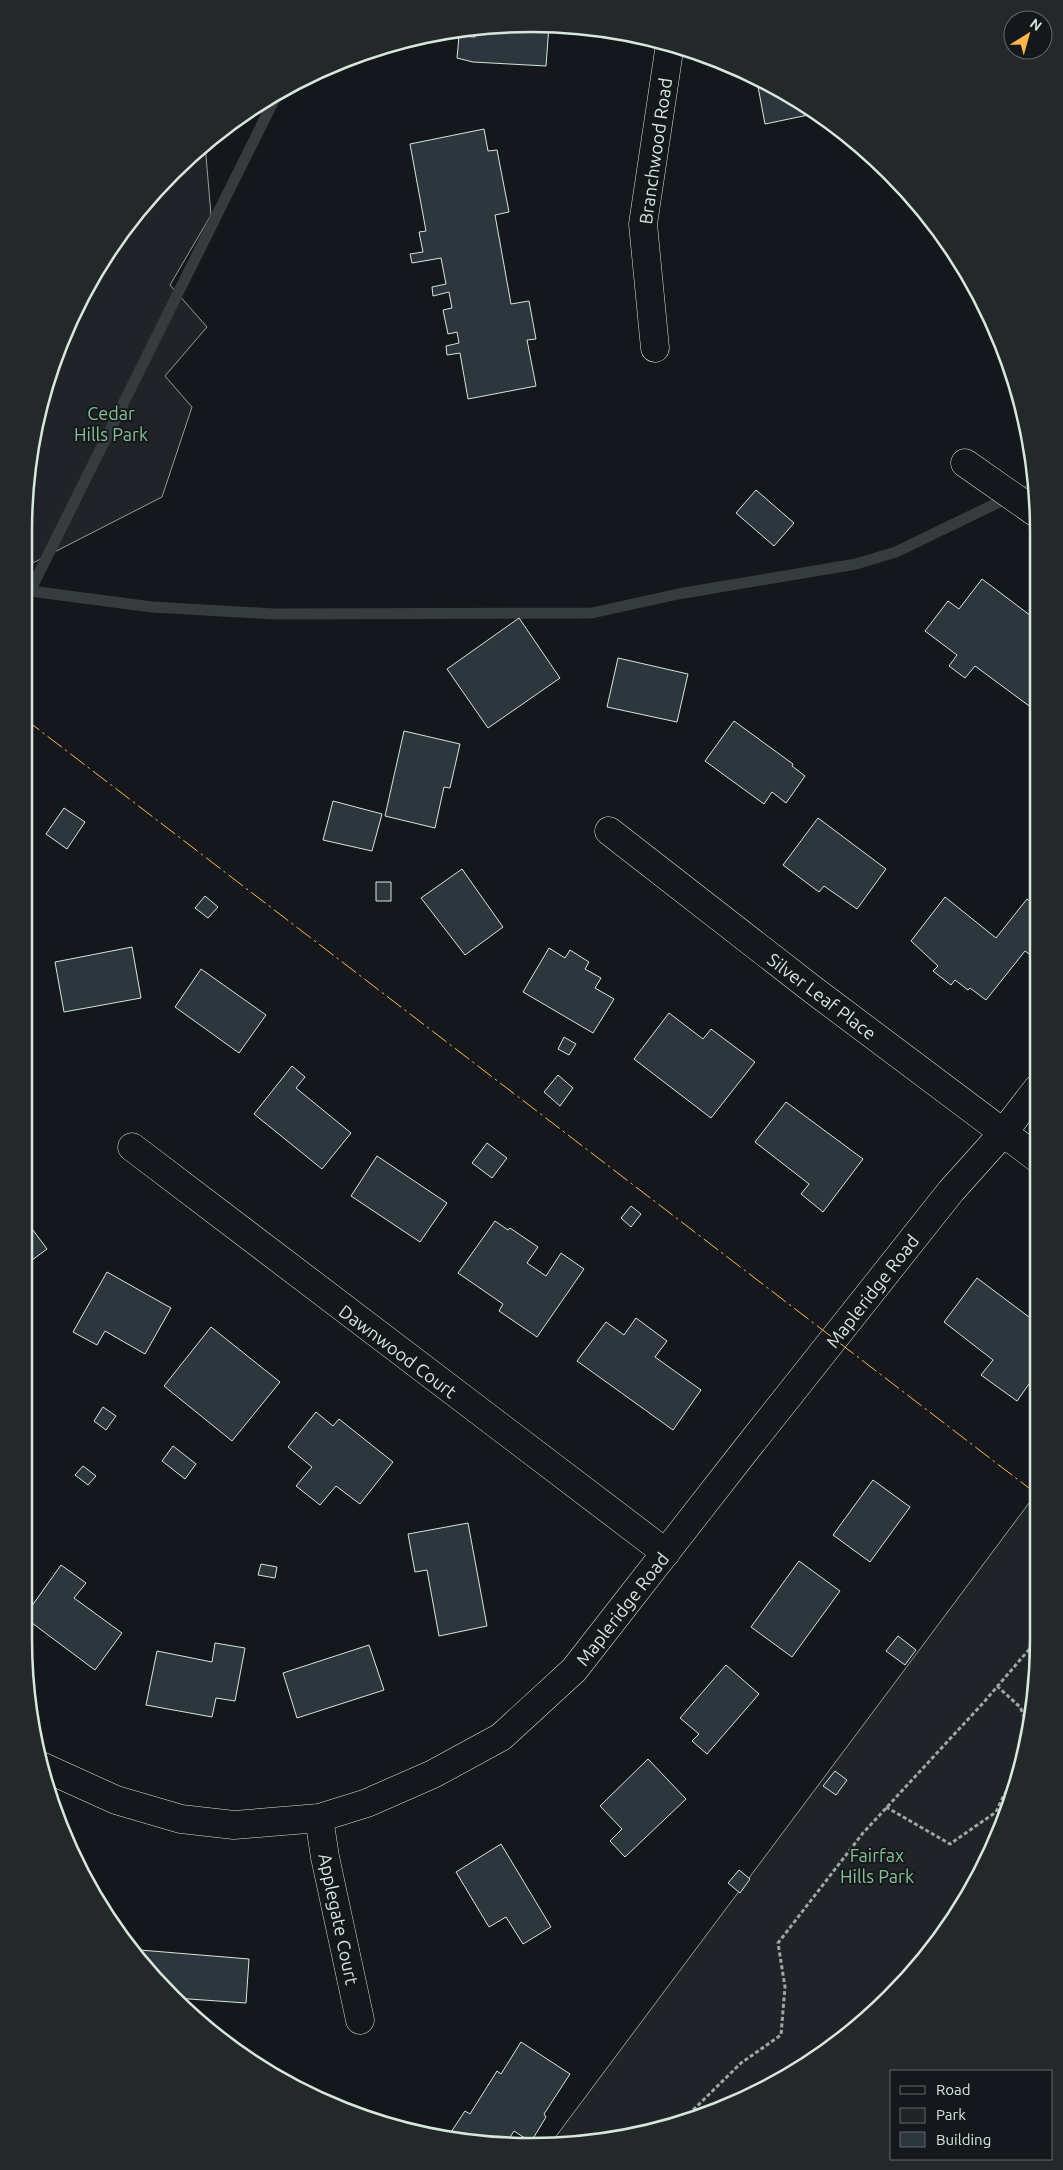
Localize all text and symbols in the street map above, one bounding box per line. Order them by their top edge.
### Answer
north arrow [1003,10,1053,60]
text: N [1027,15,1045,34]
street label: Branchwood Road [635,77,675,225]
park label: Cedar Hills Park [74,403,148,444]
street label: Silver Leaf Place [764,949,880,1043]
street label: Mapleridge Road [822,1231,922,1351]
street label: Dawnwood Court [335,1300,461,1402]
street label: Mapleridge Road [572,1549,672,1669]
park label: Fairfax Hills Park [840,1845,914,1886]
street label: Applegate Court [315,1851,363,1987]
legend [890,2070,1053,2160]
text: Road [936,2081,971,2098]
text: Park [936,2106,966,2123]
text: Building [936,2131,991,2148]

